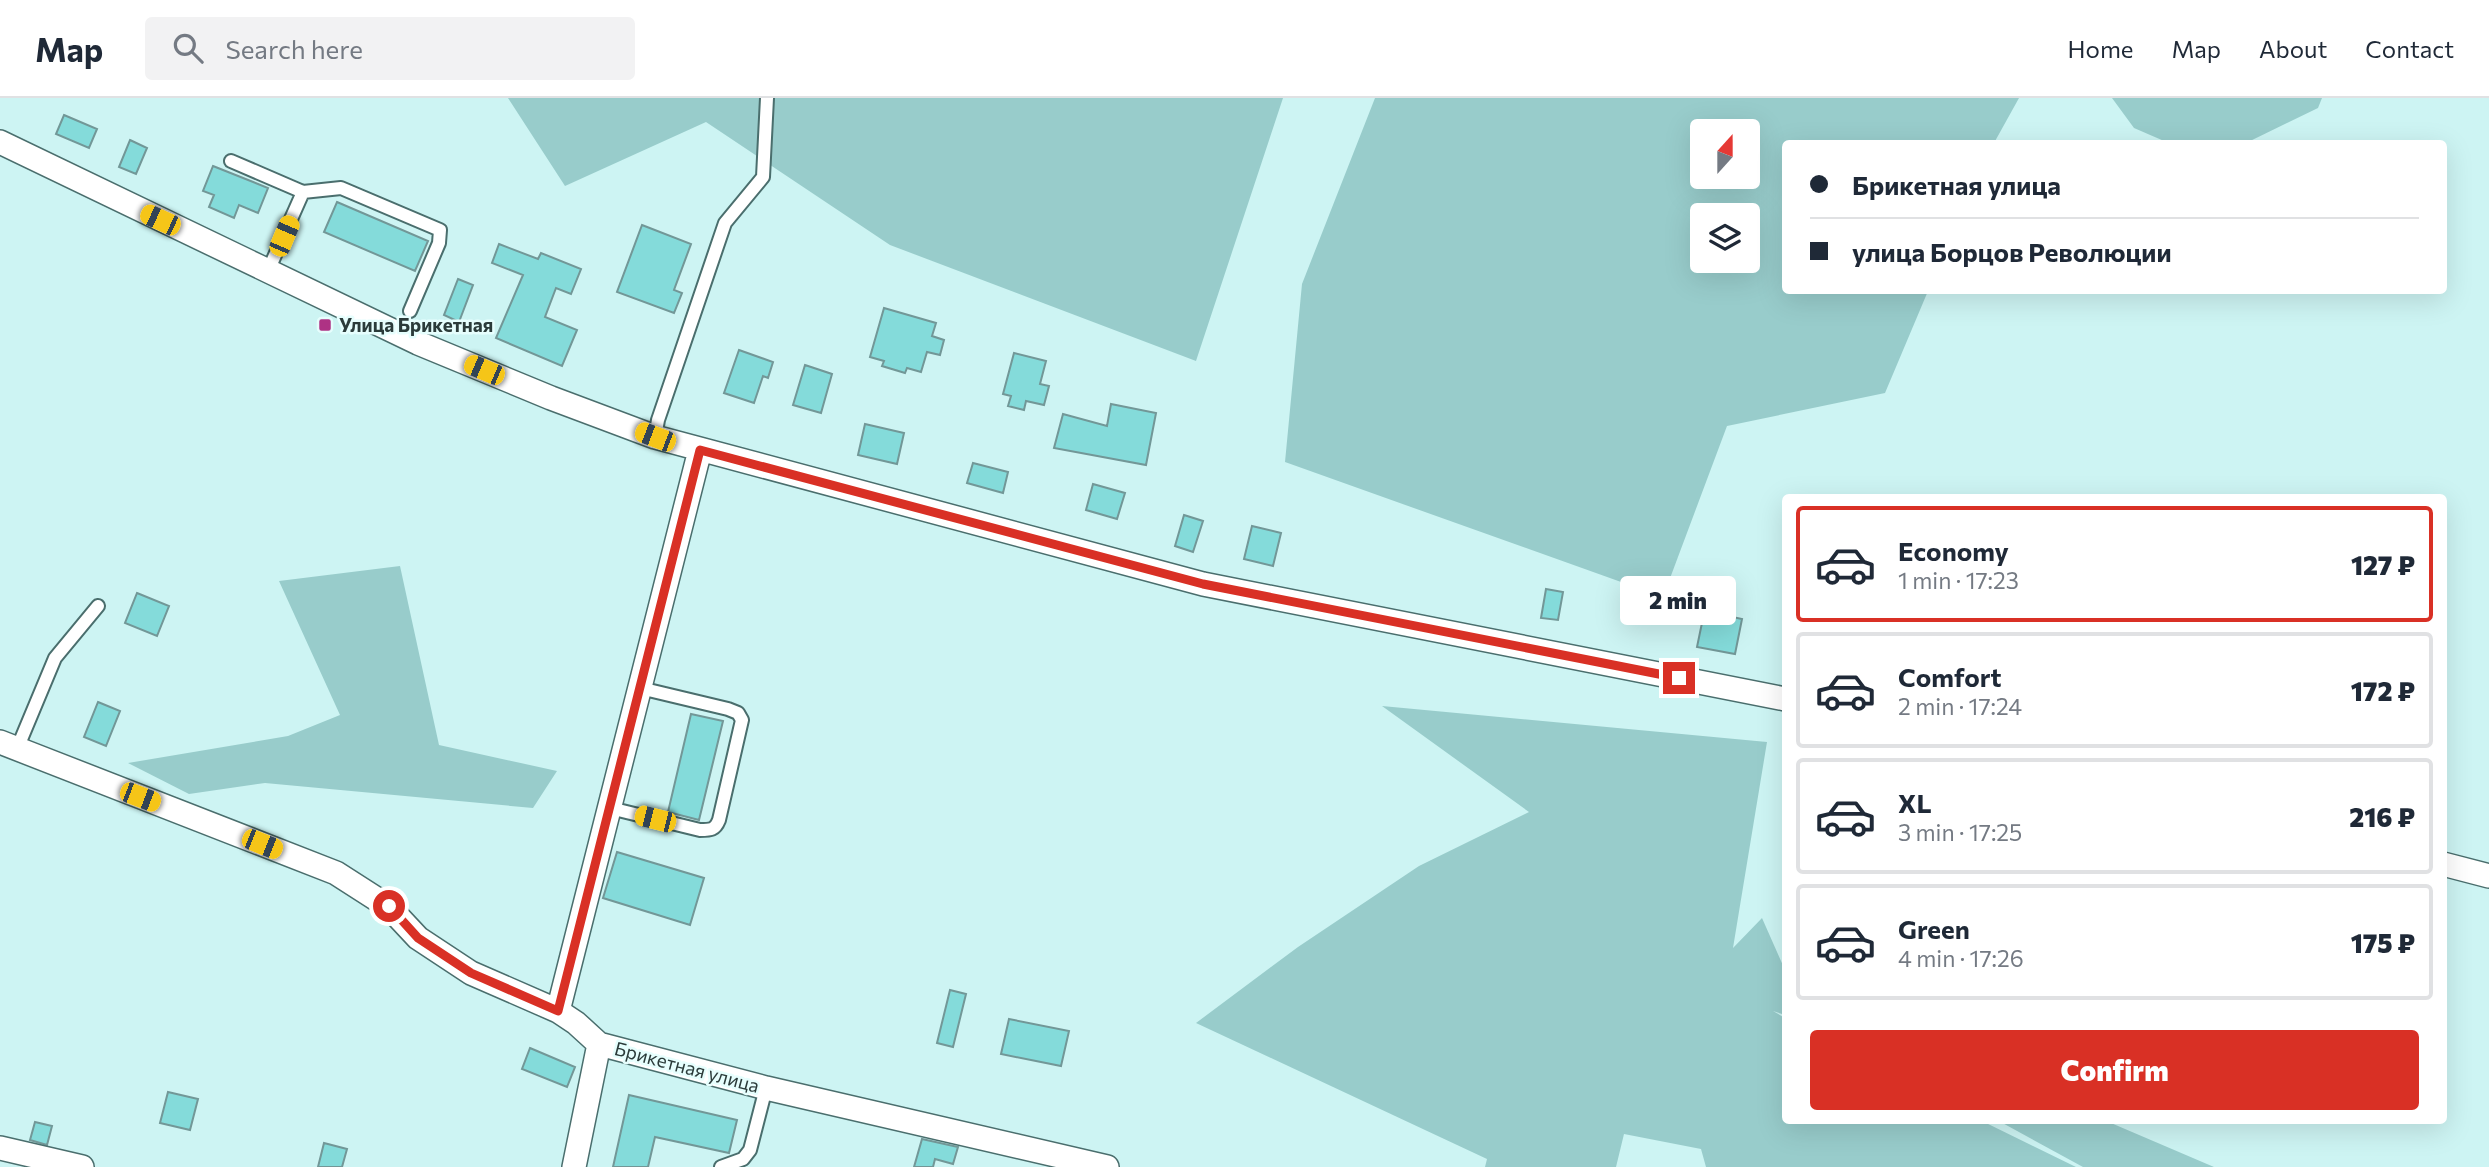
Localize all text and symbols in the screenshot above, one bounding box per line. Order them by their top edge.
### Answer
search box [145,17,635,80]
text: Map [35,28,103,69]
icon: search [169,29,207,67]
text: Search here [225,33,363,64]
text: Home [2068,34,2134,63]
text: Map [2172,34,2221,63]
text: About [2259,34,2327,63]
text: Contact [2365,34,2454,63]
north arrow [1690,119,1760,189]
map controls [1690,119,1760,273]
text: Брикетная улица [1852,169,2061,200]
car [137,202,184,238]
button: layers [1690,203,1760,273]
car [267,213,302,259]
text: улица Борцов Революции [1852,236,2172,267]
place label: Улица Брикетная [339,313,493,336]
marker: Улица Брикетная [317,317,333,333]
car [461,352,508,388]
car [632,420,679,454]
icon: car [1814,533,1877,596]
text: Economy [1898,535,2009,566]
text: 127 ₽ [2351,549,2415,580]
text: 1 min · 17:23 [1898,566,2019,594]
callout: 2 min [1621,576,1737,626]
text: 2 min [1649,586,1707,614]
icon: car [1814,659,1877,722]
text: Comfort [1898,661,2001,692]
route end [1663,662,1695,694]
text: 172 ₽ [2351,675,2415,706]
text: 2 min · 17:24 [1898,692,2022,720]
car [117,780,164,814]
icon: car [1814,785,1877,848]
text: XL [1898,787,1932,818]
text: 216 ₽ [2349,801,2415,832]
car [633,804,678,834]
text: 3 min · 17:25 [1898,818,2022,846]
car [239,826,286,862]
route start [373,890,405,922]
icon: car [1814,911,1877,974]
text: Green [1898,913,1970,944]
text: 175 ₽ [2351,927,2415,958]
text: 4 min · 17:26 [1898,944,2024,972]
button: Confirm [1810,1030,2419,1110]
street label: Брикетная улица [612,1036,762,1097]

